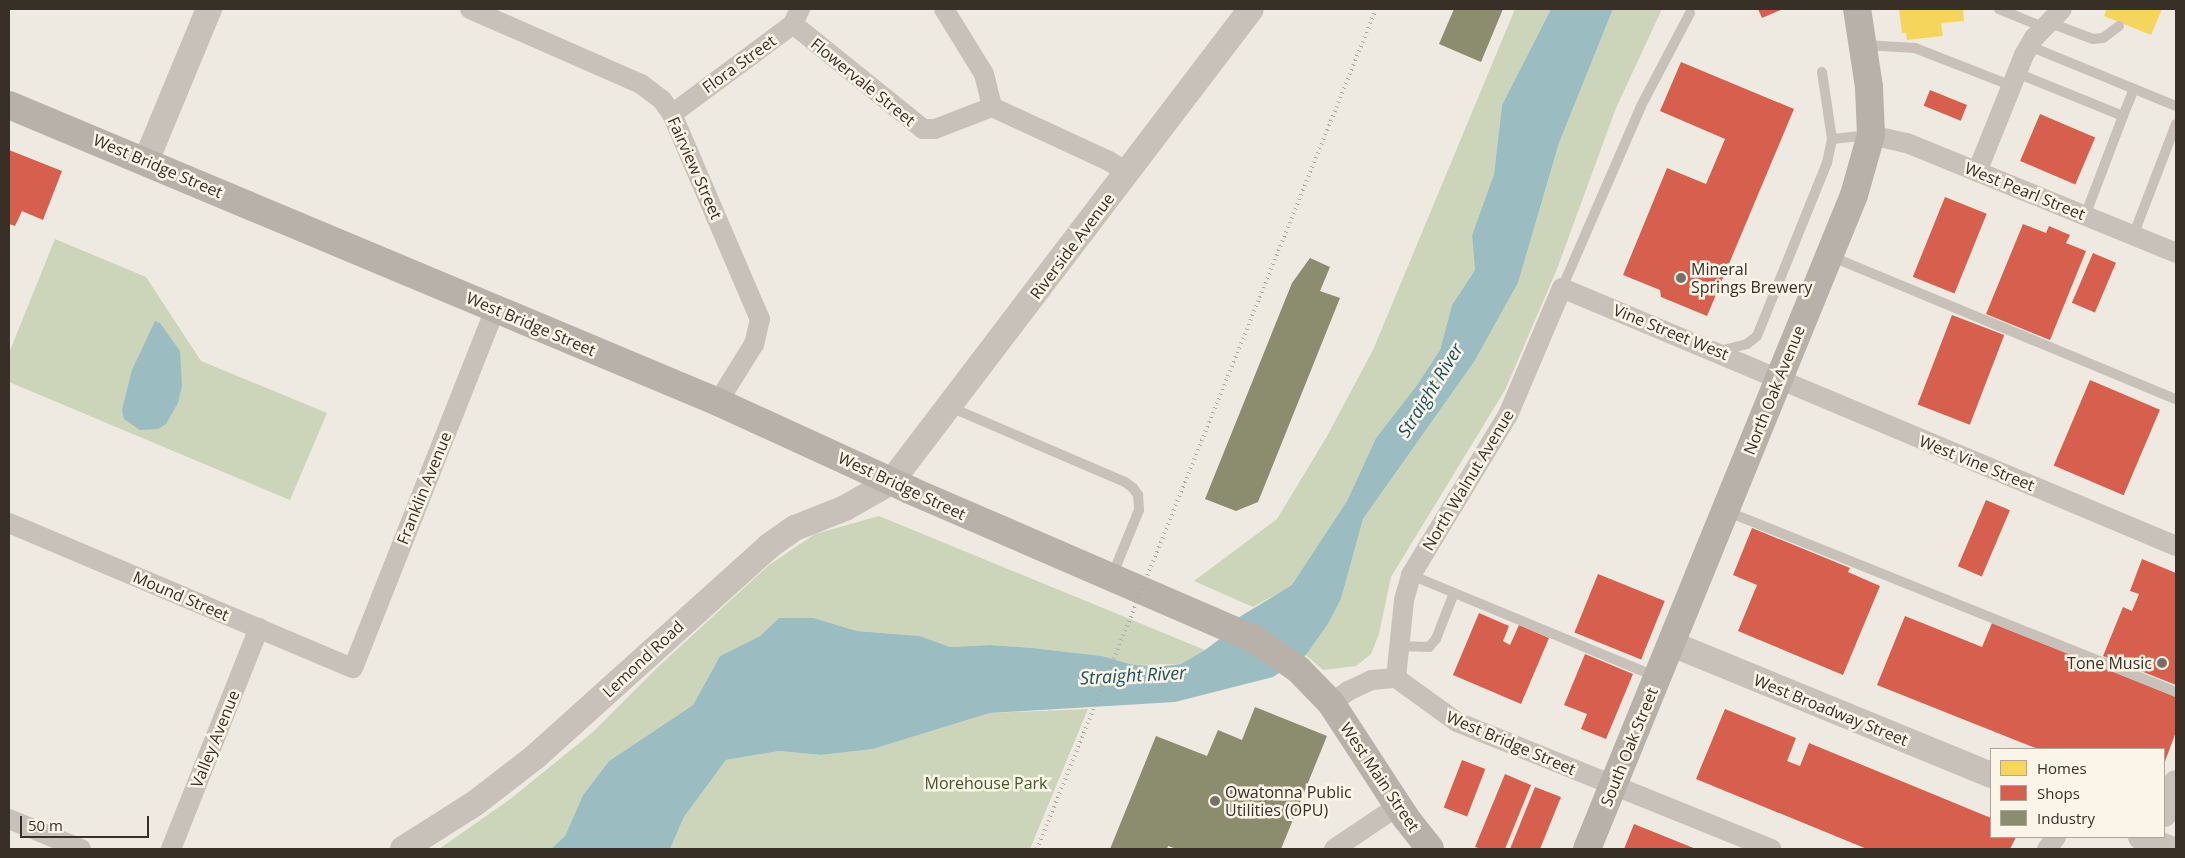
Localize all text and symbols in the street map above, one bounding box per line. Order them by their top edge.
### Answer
street label: Flora Street [698,31,780,97]
street label: Flowervale Street [807,34,919,130]
street label: Fairview Street [664,114,726,222]
street label: West Bridge Street [91,130,225,202]
street label: West Pearl Street [1962,158,2088,224]
street label: Riverside Avenue [1026,189,1118,303]
place label: Mineral Springs Brewery [1691,259,1812,297]
marker: Mineral Springs Brewery [1675,272,1687,284]
street label: West Bridge Street [464,288,598,360]
street label: Vine Street West [1611,300,1731,364]
street label: North Oak Avenue [1739,323,1809,457]
water label: Straight River [1393,339,1467,441]
street label: North Walnut Avenue [1418,406,1518,554]
street label: Franklin Avenue [393,429,455,547]
street label: West Vine Street [1917,431,2037,495]
street label: West Bridge Street [835,448,969,524]
street label: Mound Street [130,567,232,625]
street label: Lemond Road [599,617,687,701]
place label: Tone Music [2067,653,2152,673]
marker: Tone Music [2156,657,2168,669]
water label: Straight River [1079,661,1187,689]
street label: West Broadway Street [1751,670,1911,750]
street label: South Oak Street [1596,685,1662,809]
street label: Valley Avenue [187,687,243,791]
street label: West Bridge Street [1444,707,1578,779]
street label: West Main Street [1336,719,1424,835]
legend [1990,748,2165,838]
text: Homes [2037,758,2087,778]
park label: Morehouse Park [924,773,1048,793]
place label: Owatonna Public Utilities (OPU) [1225,782,1352,820]
text: Shops [2037,783,2080,803]
marker: Owatonna Public Utilities (OPU) [1209,795,1221,807]
scale bar [22,806,151,838]
text: Industry [2037,808,2095,828]
text: 50 m [28,815,63,835]

